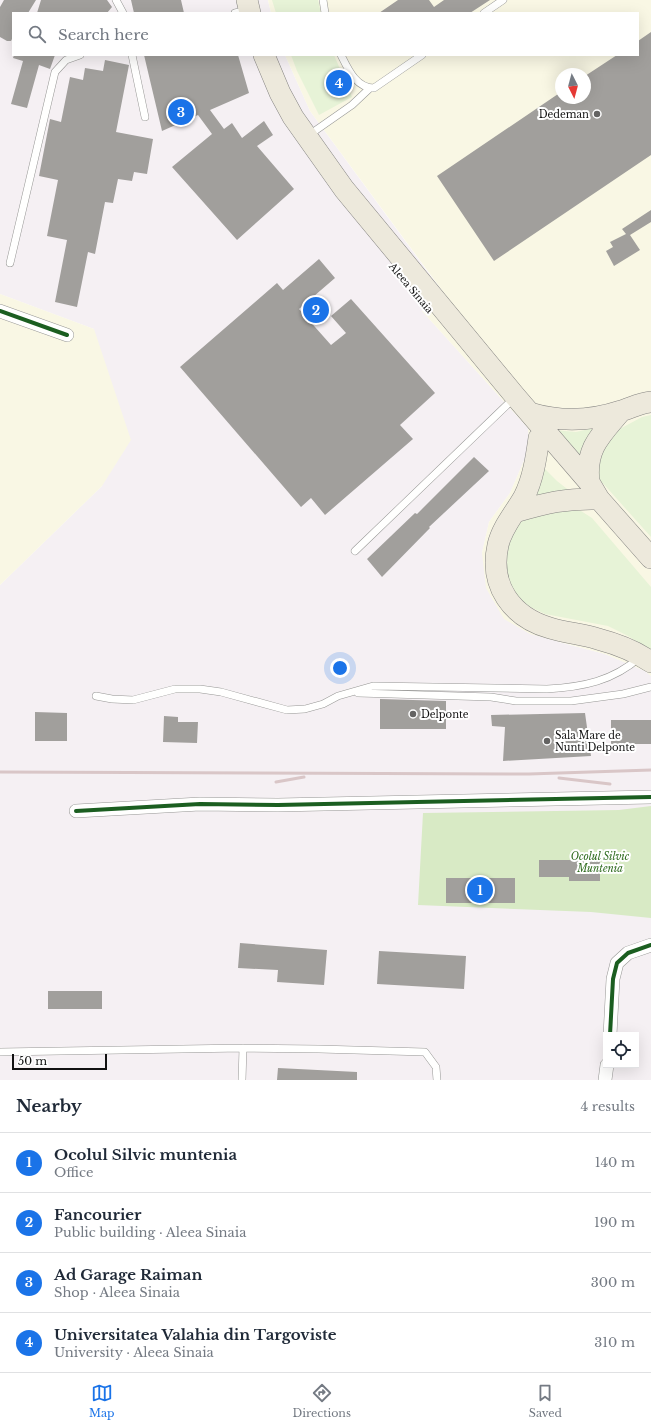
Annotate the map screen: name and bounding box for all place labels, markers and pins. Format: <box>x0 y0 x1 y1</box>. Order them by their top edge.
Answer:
pin: 4 <box>326 68 352 98</box>
pin: 3 <box>168 97 194 127</box>
place label: Dedeman <box>539 108 589 121</box>
marker: Dedeman <box>592 109 602 119</box>
pin: 2 <box>303 295 329 325</box>
place label: Delponte <box>421 708 469 721</box>
marker: Delponte <box>408 709 418 719</box>
place label: Sala Mare de Nunti Delponte <box>555 729 635 754</box>
marker: Sala Mare de Nunti Delponte <box>542 736 552 746</box>
pin: 1 <box>467 875 493 905</box>

